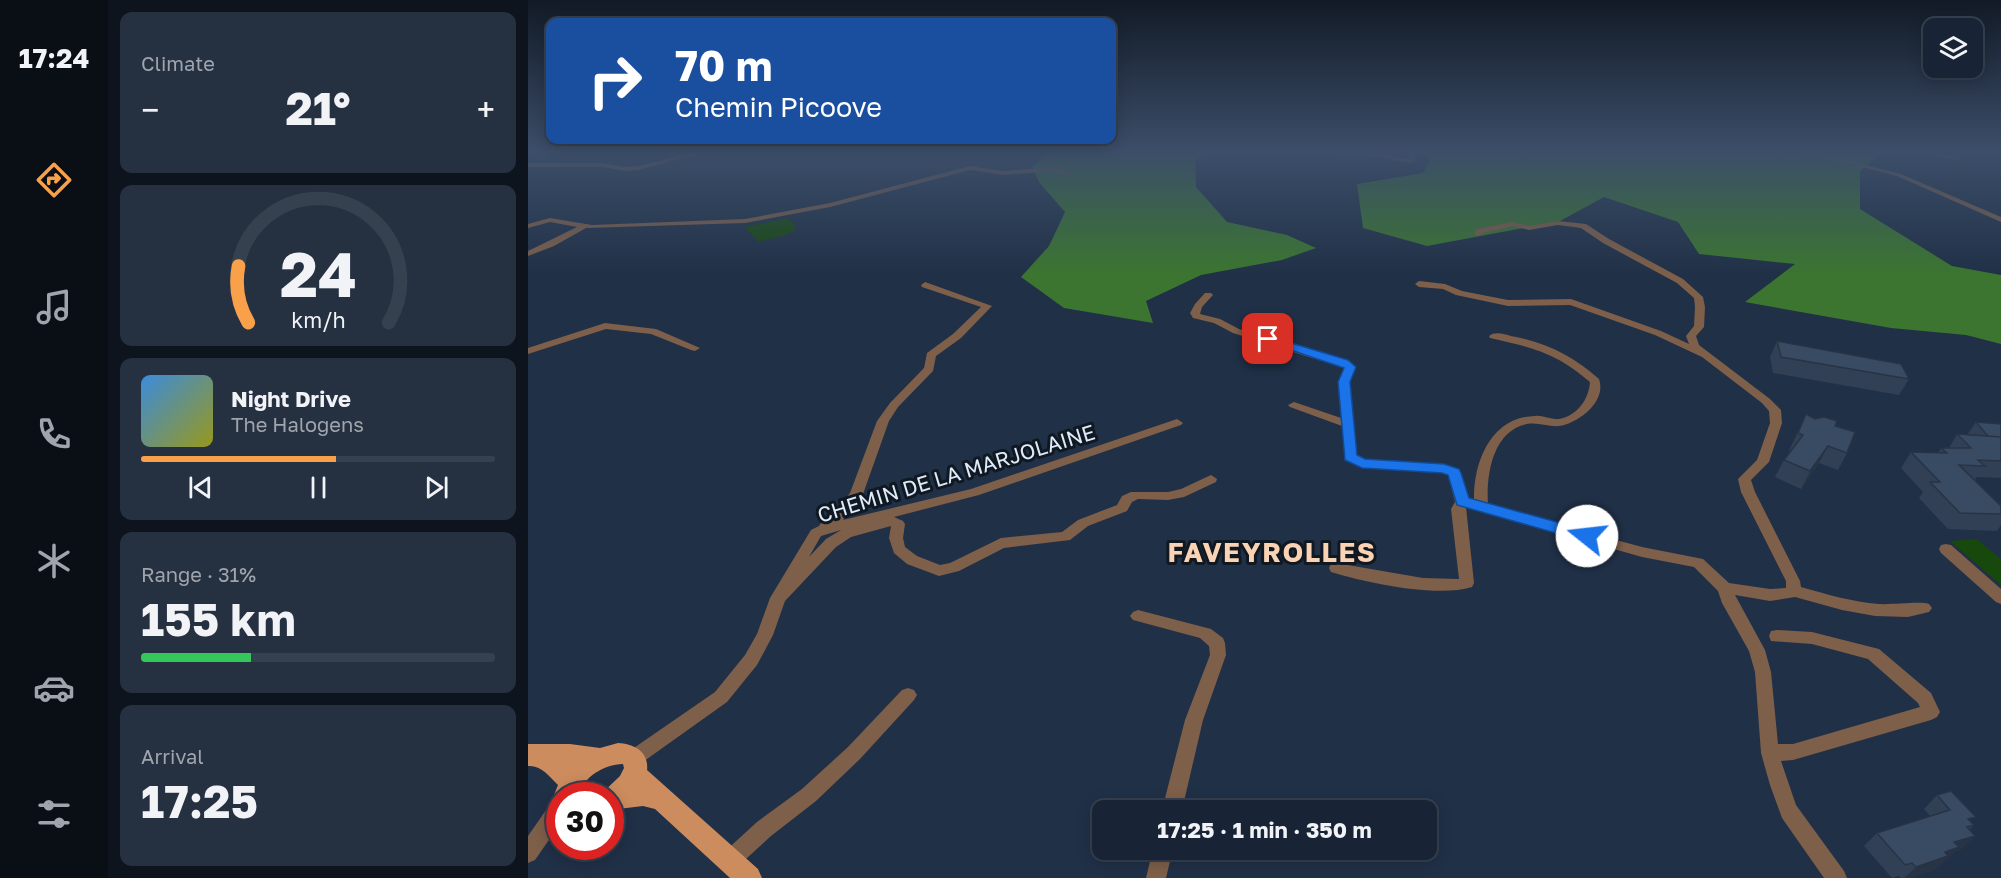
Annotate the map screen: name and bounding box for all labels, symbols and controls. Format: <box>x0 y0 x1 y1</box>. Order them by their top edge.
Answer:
map controls <box>1923 18 1983 78</box>
button: layers <box>1923 18 1983 78</box>
text: 70 m <box>675 40 772 90</box>
text: 17:24 <box>19 42 89 74</box>
icon: right <box>576 42 654 120</box>
text: Climate <box>141 51 215 75</box>
text: 21° <box>285 81 351 135</box>
text: − <box>141 90 159 129</box>
text: + <box>477 90 495 129</box>
text: Chemin Picoove <box>675 91 882 123</box>
icon: directions <box>33 159 75 201</box>
text: 24 <box>279 236 357 311</box>
icon: music <box>33 286 75 328</box>
text: km/h <box>291 307 345 333</box>
pin <box>1242 313 1293 364</box>
icon: arrive <box>1251 322 1284 355</box>
text: Night Drive <box>231 385 351 412</box>
text: The Halogens <box>231 412 364 436</box>
icon: phone <box>33 413 75 455</box>
street label: CHEMIN DE LA MARJOLAINE <box>814 418 1098 528</box>
icon: previous <box>184 471 217 504</box>
icon: pause <box>302 471 335 504</box>
icon: next <box>420 471 453 504</box>
position arrow <box>1555 504 1619 568</box>
district label: FAVEYROLLES <box>1168 536 1376 568</box>
icon: climate <box>33 540 75 582</box>
text: Range · 31% <box>141 562 256 586</box>
text: 155 km <box>141 592 296 646</box>
icon: car <box>33 667 75 709</box>
text: Arrival <box>141 744 204 768</box>
text: 17:25 <box>141 774 258 828</box>
speed limit sign: 30 <box>546 782 624 860</box>
icon: filters <box>33 793 75 835</box>
text: 17:25 · 1 min · 350 m <box>1157 816 1372 843</box>

